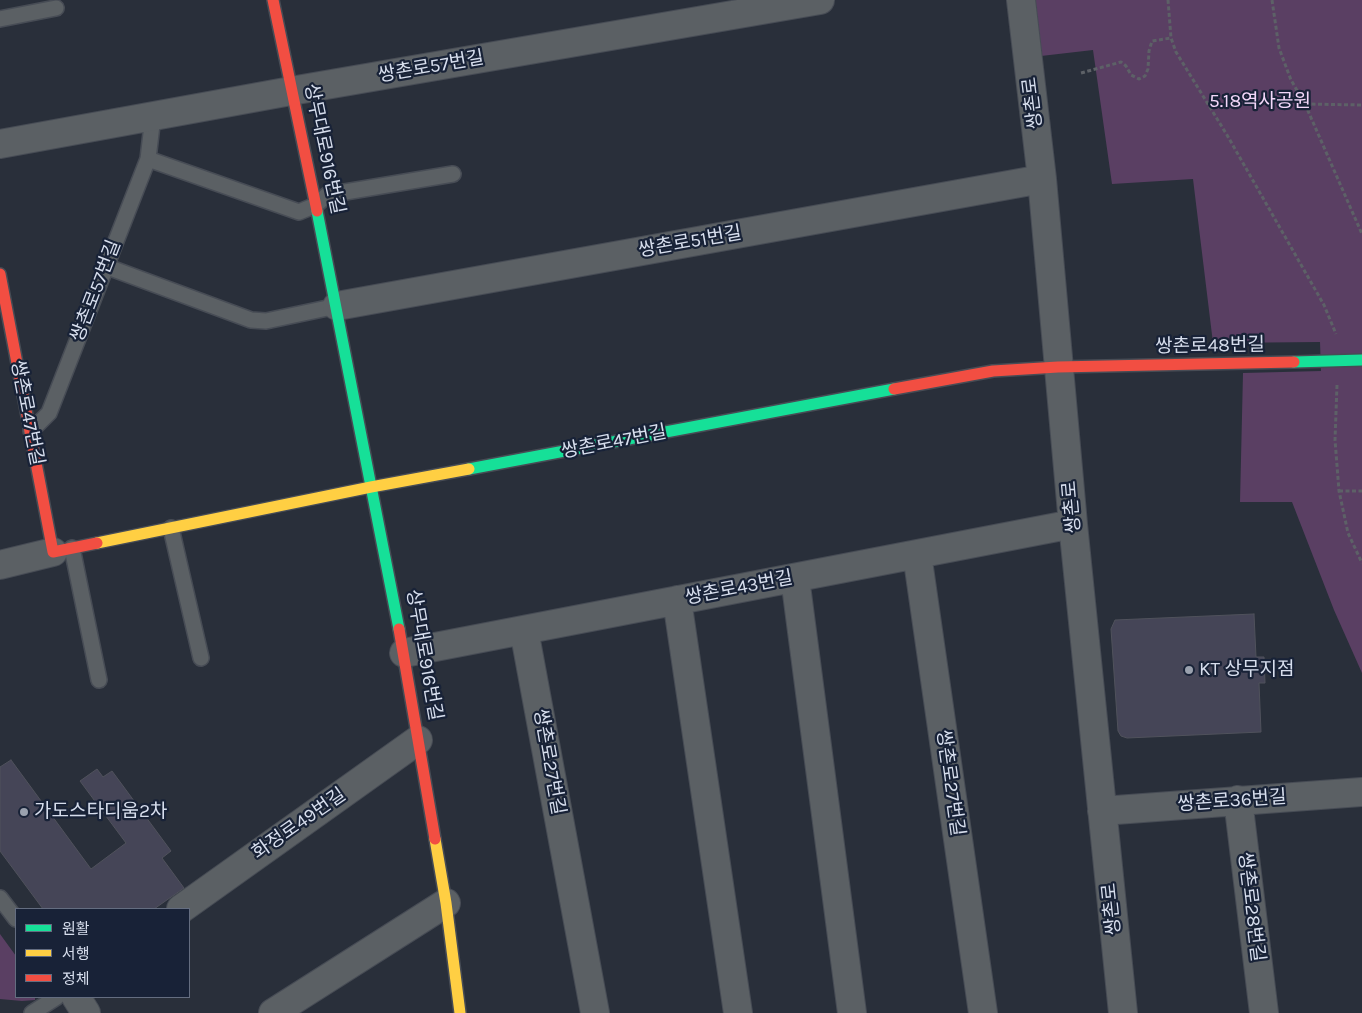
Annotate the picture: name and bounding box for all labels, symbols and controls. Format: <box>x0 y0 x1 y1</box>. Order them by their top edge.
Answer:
street label: 쌍촌로57번길 <box>376 46 486 88</box>
street label: 쌍촌로 <box>1018 76 1048 130</box>
street label: 상무대로916번길 <box>299 82 349 216</box>
park label: 5.18역사공원 <box>1209 91 1311 113</box>
street label: 쌍촌로51번길 <box>637 222 743 262</box>
street label: 쌍촌로57번길 <box>66 237 126 345</box>
street label: 쌍촌로48번길 <box>1155 334 1265 358</box>
street label: 쌍촌로47번길 <box>6 358 48 468</box>
street label: 쌍촌로47번길 <box>559 421 669 463</box>
street label: 쌍촌로 <box>1058 480 1086 534</box>
street label: 쌍촌로43번길 <box>683 566 795 610</box>
street label: 상무대로916번길 <box>401 588 447 722</box>
place label: KT 상무지점 <box>1199 659 1294 681</box>
marker: KT 상무지점 <box>1183 664 1195 676</box>
street label: 쌍촌로27번길 <box>528 707 570 817</box>
street label: 쌍촌로27번길 <box>931 728 969 838</box>
street label: 화정로49번길 <box>248 783 350 865</box>
street label: 쌍촌로36번길 <box>1177 786 1287 816</box>
place label: 가도스타디움2차 <box>34 801 167 823</box>
marker: 가도스타디움2차 <box>18 806 30 818</box>
street label: 쌍촌로28번길 <box>1233 851 1269 963</box>
street label: 쌍촌로 <box>1098 882 1126 936</box>
legend <box>15 908 190 998</box>
text: 원활 <box>62 920 90 938</box>
text: 서행 <box>62 945 90 963</box>
text: 정체 <box>62 970 90 988</box>

